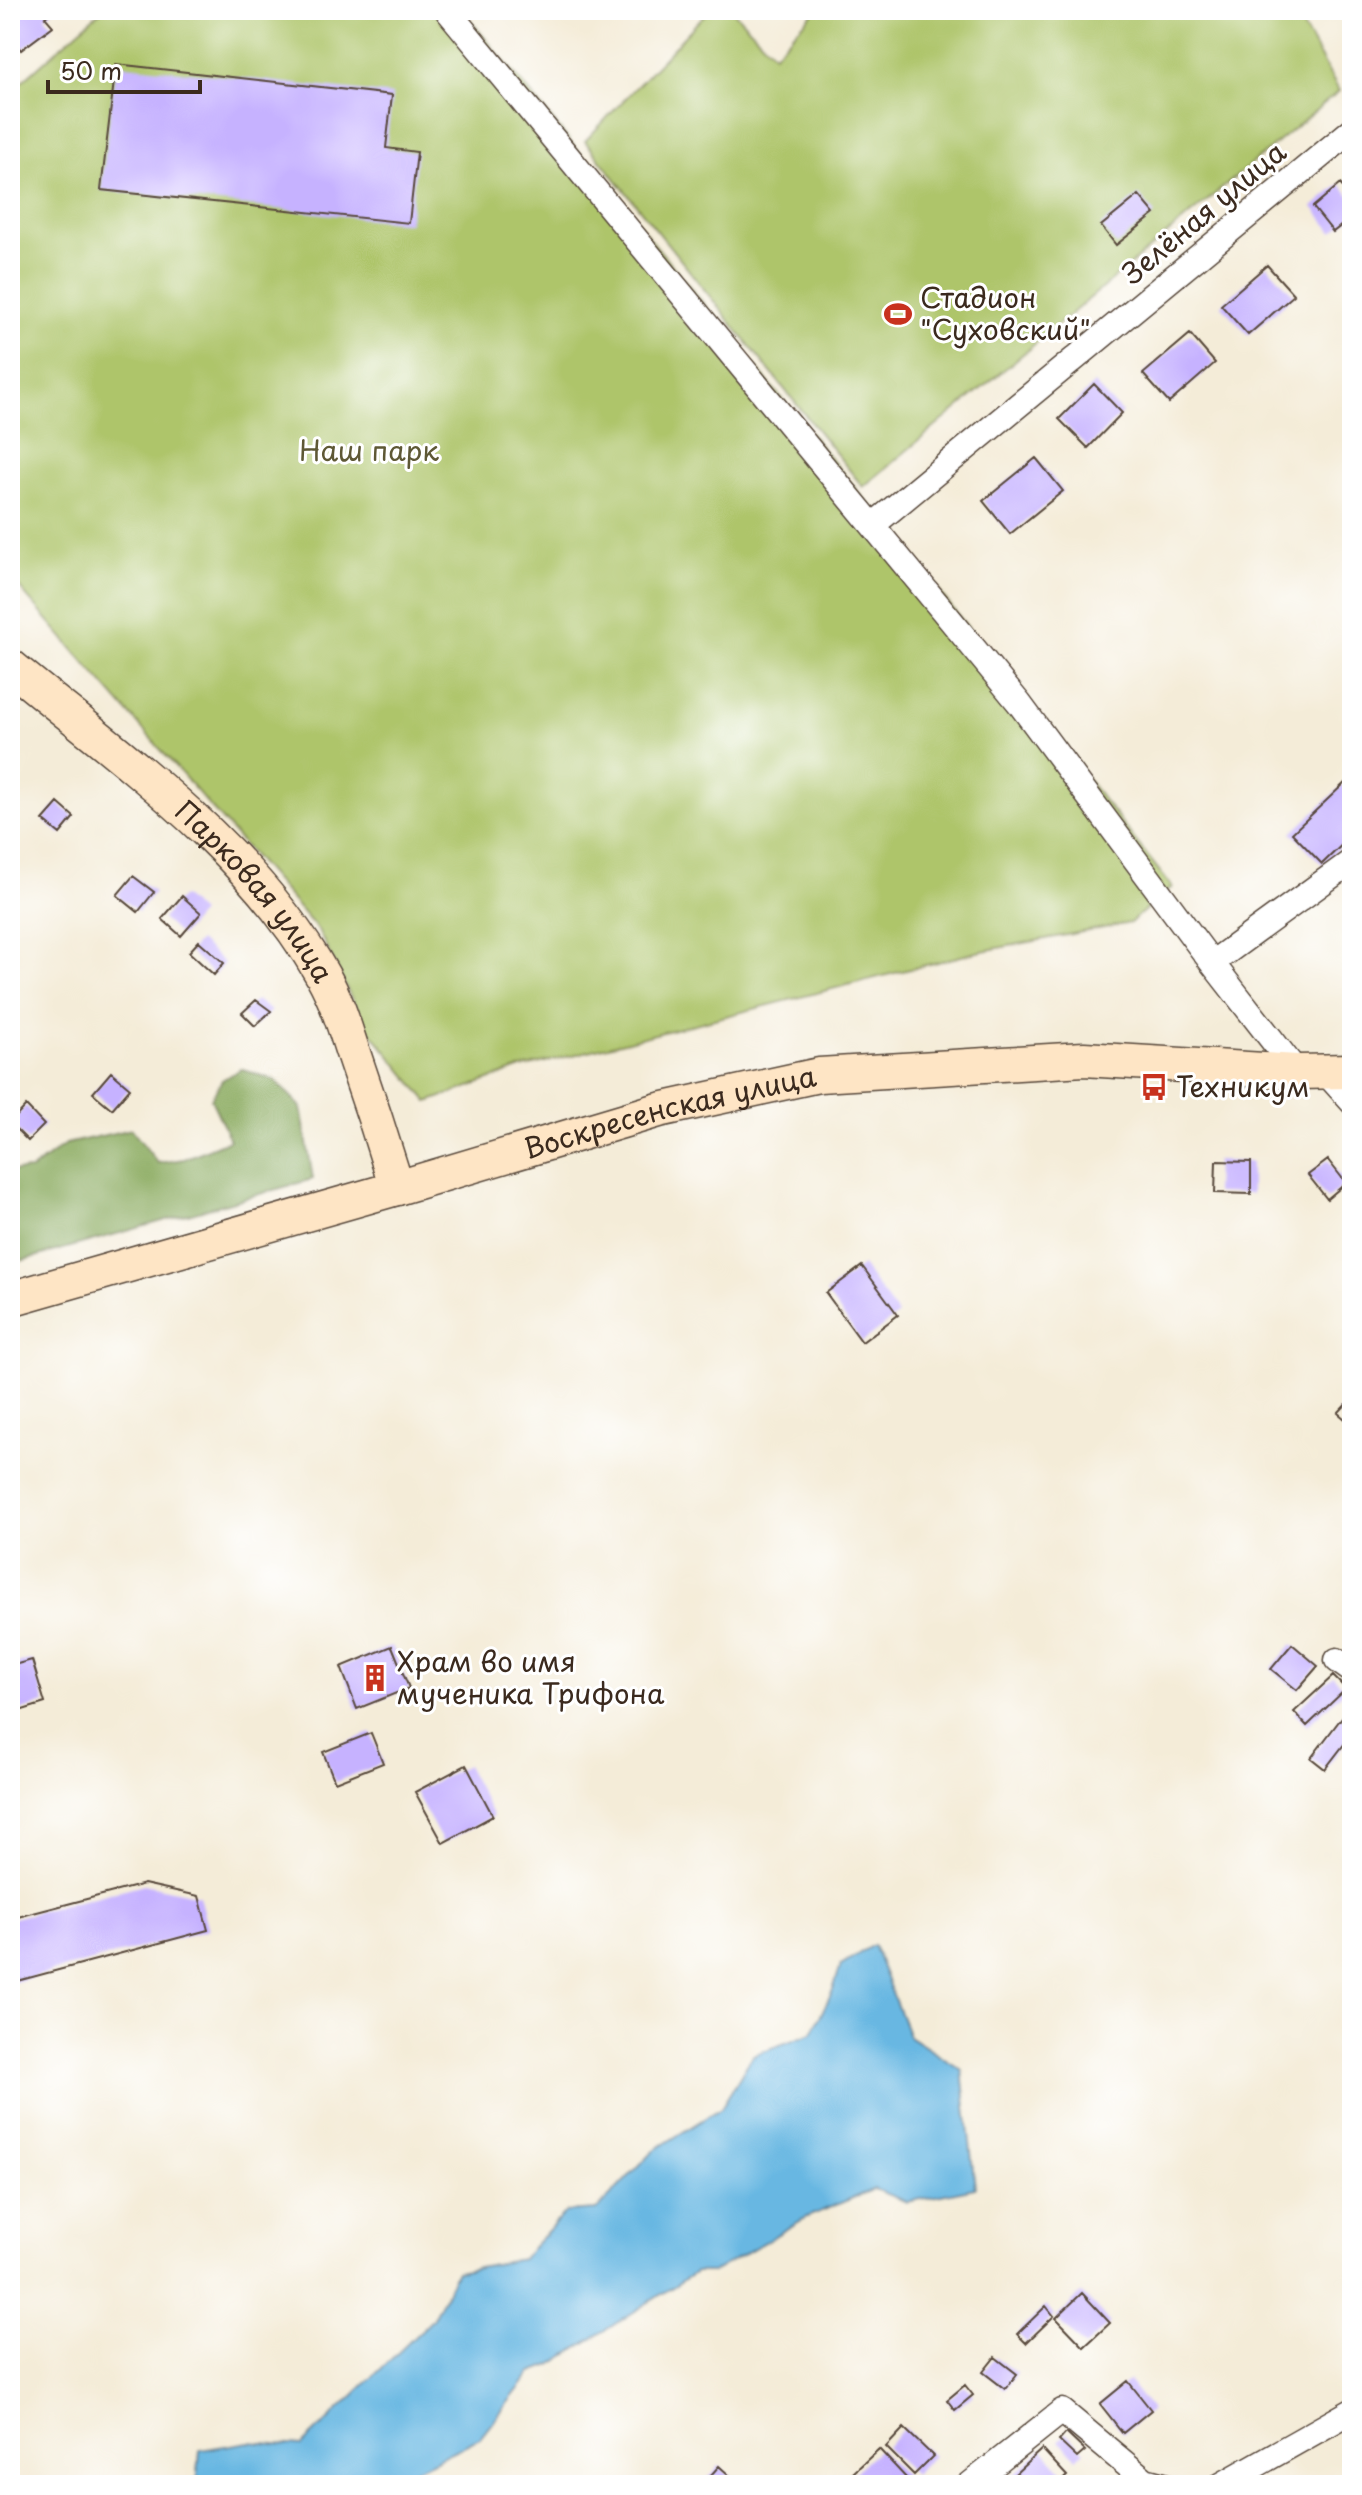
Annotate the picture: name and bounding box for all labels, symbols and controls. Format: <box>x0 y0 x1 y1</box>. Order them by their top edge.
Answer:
scale bar <box>48 44 200 94</box>
text: 50 m <box>60 52 122 88</box>
street label: Зелёная улица <box>1111 130 1295 294</box>
place label: Стадион "Суховский" <box>920 275 1091 350</box>
sports icon: Стадион "Суховский" <box>883 299 913 329</box>
park label: Наш парк <box>299 428 439 471</box>
street label: Парковая улица <box>166 789 346 990</box>
street label: Воскресенская улица <box>518 1053 820 1169</box>
place label: Техникум <box>1176 1064 1310 1107</box>
bus stop icon: Техникум <box>1139 1072 1169 1102</box>
place label: Храм во имя мученика Трифона <box>397 1639 665 1714</box>
building icon: Храм во имя мученика Трифона <box>360 1663 390 1693</box>

